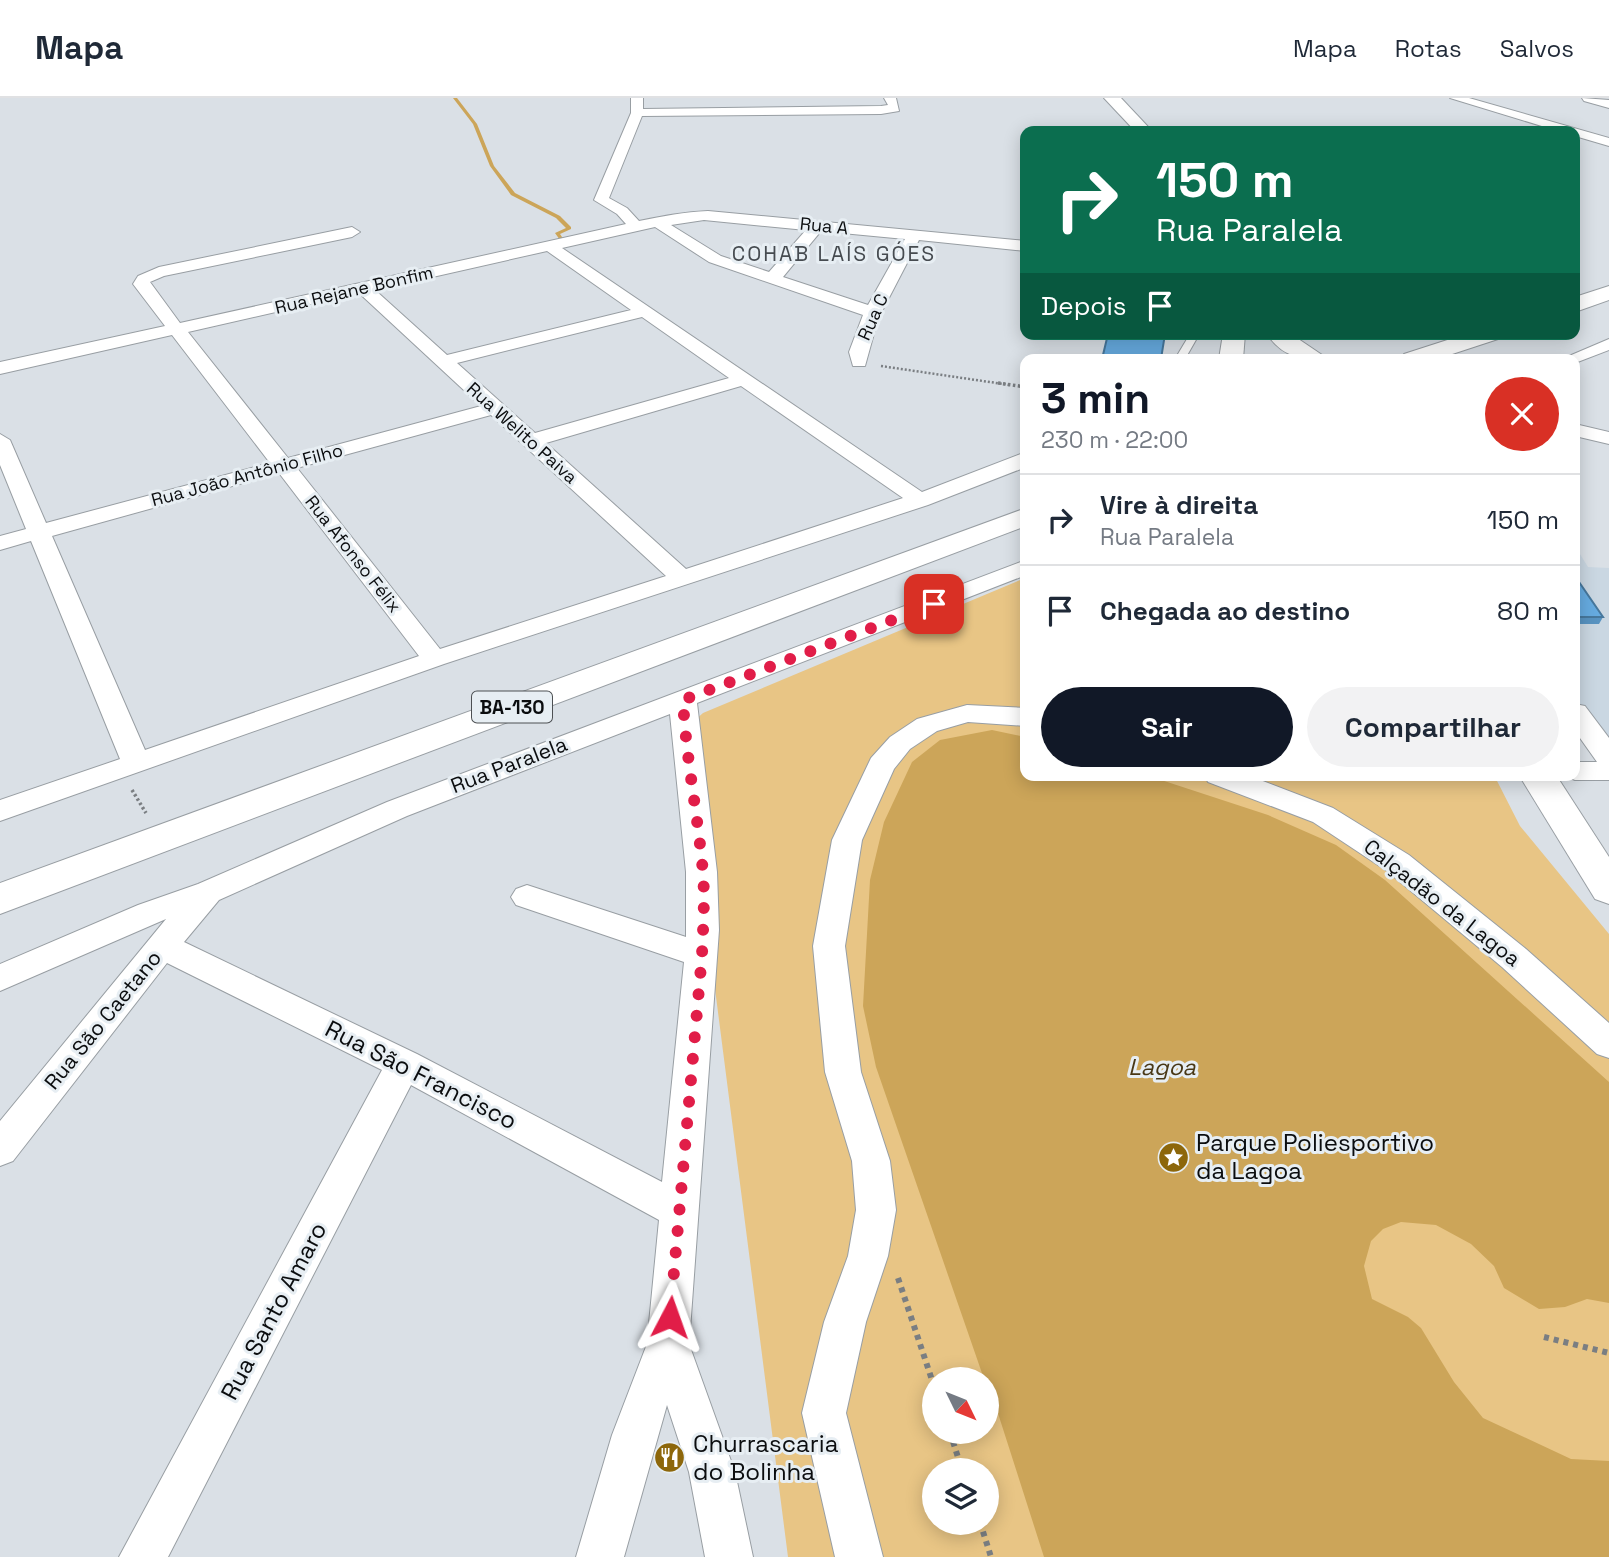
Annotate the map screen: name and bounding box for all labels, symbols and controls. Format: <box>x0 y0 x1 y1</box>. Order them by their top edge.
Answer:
text: Mapa <box>35 27 123 69</box>
text: Mapa <box>1293 33 1357 64</box>
text: Rotas <box>1395 33 1462 64</box>
text: Salvos <box>1500 33 1574 64</box>
text: 150 m <box>1156 149 1294 211</box>
icon: right <box>1041 154 1132 245</box>
text: Rua Paralela <box>1156 210 1343 250</box>
street label: Rua A <box>799 212 849 239</box>
district label: COHAB LAÍS GÓES <box>732 240 936 267</box>
street label: Rua Rejane Bonfim <box>273 260 435 319</box>
icon: arrive <box>1141 287 1179 325</box>
text: Depois <box>1041 289 1127 323</box>
street label: Rua C <box>852 290 893 344</box>
text: 3 min <box>1041 372 1150 425</box>
street label: Rua Welito Paiva <box>462 377 582 488</box>
button: close <box>1485 377 1559 451</box>
text: 230 m · 22:00 <box>1041 425 1188 455</box>
street label: Rua João Antônio Filho <box>149 438 345 511</box>
text: Vire à direita <box>1100 488 1258 522</box>
street label: Rua Afonso Félix <box>300 490 406 617</box>
icon: right <box>1041 501 1079 539</box>
text: 150 m <box>1487 503 1559 537</box>
text: Rua Paralela <box>1100 522 1234 552</box>
pin <box>904 574 964 634</box>
icon: arrive <box>915 585 953 623</box>
icon: arrive <box>1041 592 1079 630</box>
text: Chegada ao destino <box>1100 594 1350 628</box>
text: 80 m <box>1497 594 1559 628</box>
button: Sair <box>1041 687 1293 767</box>
button: Compartilhar <box>1307 687 1559 767</box>
road number: BA-130 <box>472 692 552 722</box>
street label: Rua Paralela <box>447 730 571 799</box>
street label: Calçadão da Lagoa <box>1359 833 1526 972</box>
street label: Rua São Caetano <box>38 945 167 1095</box>
street label: Rua São Francisco <box>320 1013 522 1136</box>
water label: Lagoa <box>1128 1052 1197 1082</box>
place label: Parque Poliesportivo da Lagoa <box>1196 1127 1434 1186</box>
place icon: Parque Poliesportivo da Lagoa <box>1156 1140 1190 1174</box>
street label: Rua Santo Amaro <box>214 1217 333 1405</box>
position arrow <box>633 1280 707 1354</box>
north arrow <box>922 1367 999 1444</box>
map controls <box>922 1367 999 1535</box>
place label: Churrascaria do Bolinha <box>693 1428 839 1487</box>
restaurant icon: Churrascaria do Bolinha <box>653 1441 687 1475</box>
button: layers <box>922 1458 999 1535</box>

